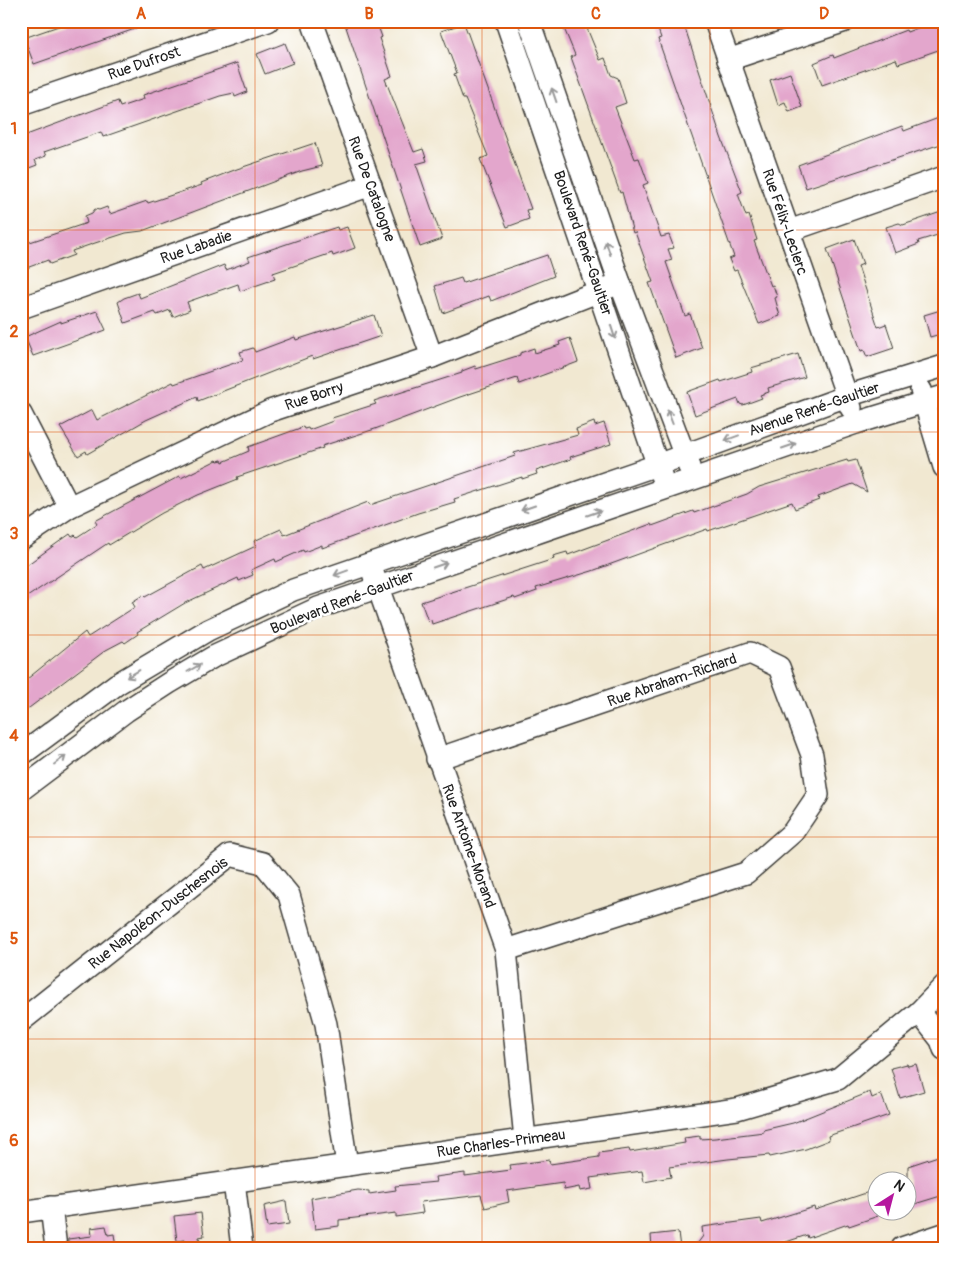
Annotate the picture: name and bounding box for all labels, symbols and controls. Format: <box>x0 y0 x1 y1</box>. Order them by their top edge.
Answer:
text: A <box>136 4 147 24</box>
text: B <box>364 4 374 24</box>
text: C <box>591 4 601 24</box>
text: D <box>819 4 829 24</box>
street label: Rue Dufrost <box>105 42 184 85</box>
one-way arrow <box>549 88 558 103</box>
text: 1 <box>11 119 17 139</box>
street label: Rue De Catalogne <box>344 134 400 245</box>
street label: Rue Félix-Leclerc <box>757 166 812 278</box>
street label: Boulevard René-Gaultier <box>549 168 617 319</box>
street label: Rue Labadie <box>158 226 235 269</box>
one-way arrow <box>602 241 612 257</box>
text: 2 <box>10 322 19 342</box>
one-way arrow <box>609 324 619 340</box>
street label: Rue Borry <box>282 377 346 415</box>
street label: Avenue René-Gaultier <box>746 378 883 441</box>
one-way arrow <box>665 410 674 425</box>
one-way arrow <box>725 434 740 443</box>
one-way arrow <box>780 441 796 450</box>
one-way arrow <box>520 504 536 514</box>
one-way arrow <box>586 508 601 517</box>
text: 3 <box>10 524 19 544</box>
one-way arrow <box>432 560 448 570</box>
street label: Boulevard René-Gaultier <box>268 566 417 639</box>
one-way arrow <box>334 569 349 578</box>
street label: Rue Abraham-Richard <box>605 649 739 711</box>
one-way arrow <box>186 663 200 673</box>
one-way arrow <box>126 670 140 680</box>
text: 4 <box>9 726 19 746</box>
one-way arrow <box>53 755 66 766</box>
street label: Rue Antoine-Morand <box>437 782 500 911</box>
street label: Rue Napoléon-Duschesnois <box>85 853 232 974</box>
text: 5 <box>10 929 19 949</box>
street label: Rue Charles-Primeau <box>435 1125 567 1162</box>
text: 6 <box>9 1131 19 1151</box>
north arrow <box>868 1172 918 1222</box>
text: N <box>891 1176 908 1196</box>

